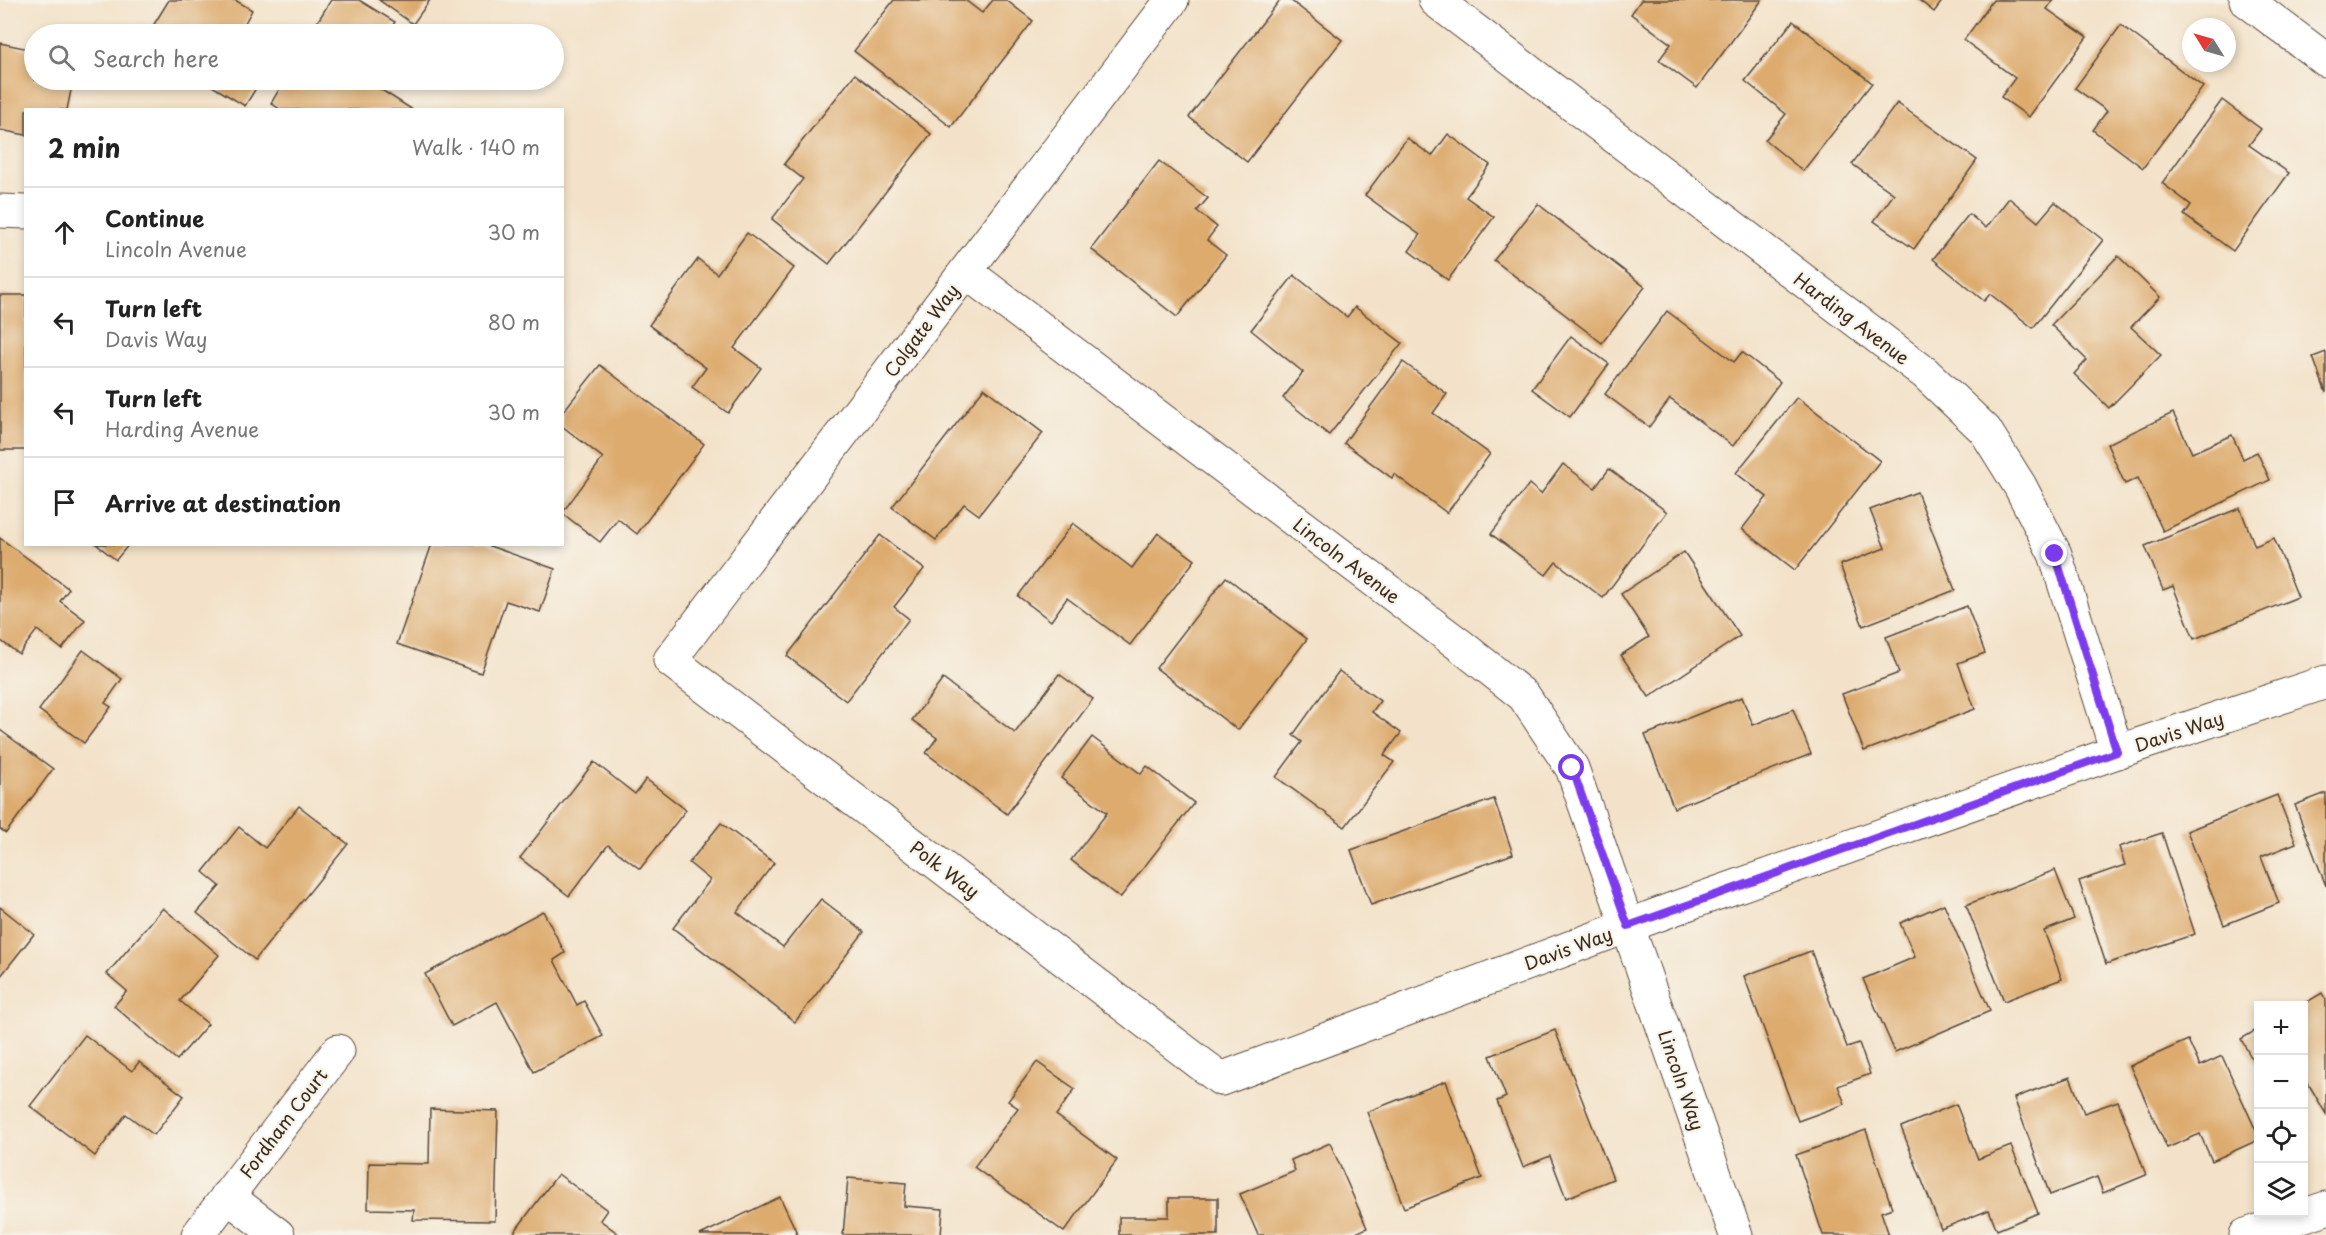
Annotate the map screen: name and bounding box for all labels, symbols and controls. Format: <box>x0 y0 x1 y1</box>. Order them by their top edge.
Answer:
north arrow <box>2182 18 2236 72</box>
search box <box>24 24 564 90</box>
icon: search <box>45 41 78 74</box>
text: Search here <box>93 41 219 74</box>
text: 2 min <box>48 128 121 167</box>
text: Walk · 140 m <box>412 132 540 162</box>
text: Continue <box>105 201 204 234</box>
icon: ahead <box>48 216 81 249</box>
text: 30 m <box>487 217 540 247</box>
text: Lincoln Avenue <box>105 234 247 264</box>
street label: Harding Avenue <box>1788 265 1916 371</box>
street label: Colgate Way <box>877 278 965 382</box>
text: Turn left <box>105 291 202 324</box>
icon: left <box>48 306 81 339</box>
text: 80 m <box>488 307 540 337</box>
text: Davis Way <box>105 324 207 354</box>
text: Turn left <box>105 381 202 414</box>
icon: left <box>48 396 81 429</box>
text: 30 m <box>487 397 540 427</box>
text: Harding Avenue <box>105 414 259 444</box>
icon: arrive <box>48 486 81 519</box>
text: Arrive at destination <box>105 486 341 519</box>
street label: Lincoln Avenue <box>1288 511 1406 609</box>
route end <box>2041 540 2067 566</box>
street label: Davis Way <box>2131 704 2227 758</box>
route start <box>1558 754 1584 780</box>
street label: Polk Way <box>904 834 986 904</box>
street label: Davis Way <box>1520 920 1616 976</box>
map controls <box>2254 1001 2308 1217</box>
button: + <box>2254 1001 2308 1055</box>
street label: Lincoln Way <box>1652 1026 1712 1134</box>
button: − <box>2254 1055 2308 1109</box>
street label: Fordham Court <box>233 1062 333 1184</box>
button: locate <box>2254 1109 2308 1163</box>
button: layers <box>2254 1163 2308 1217</box>

